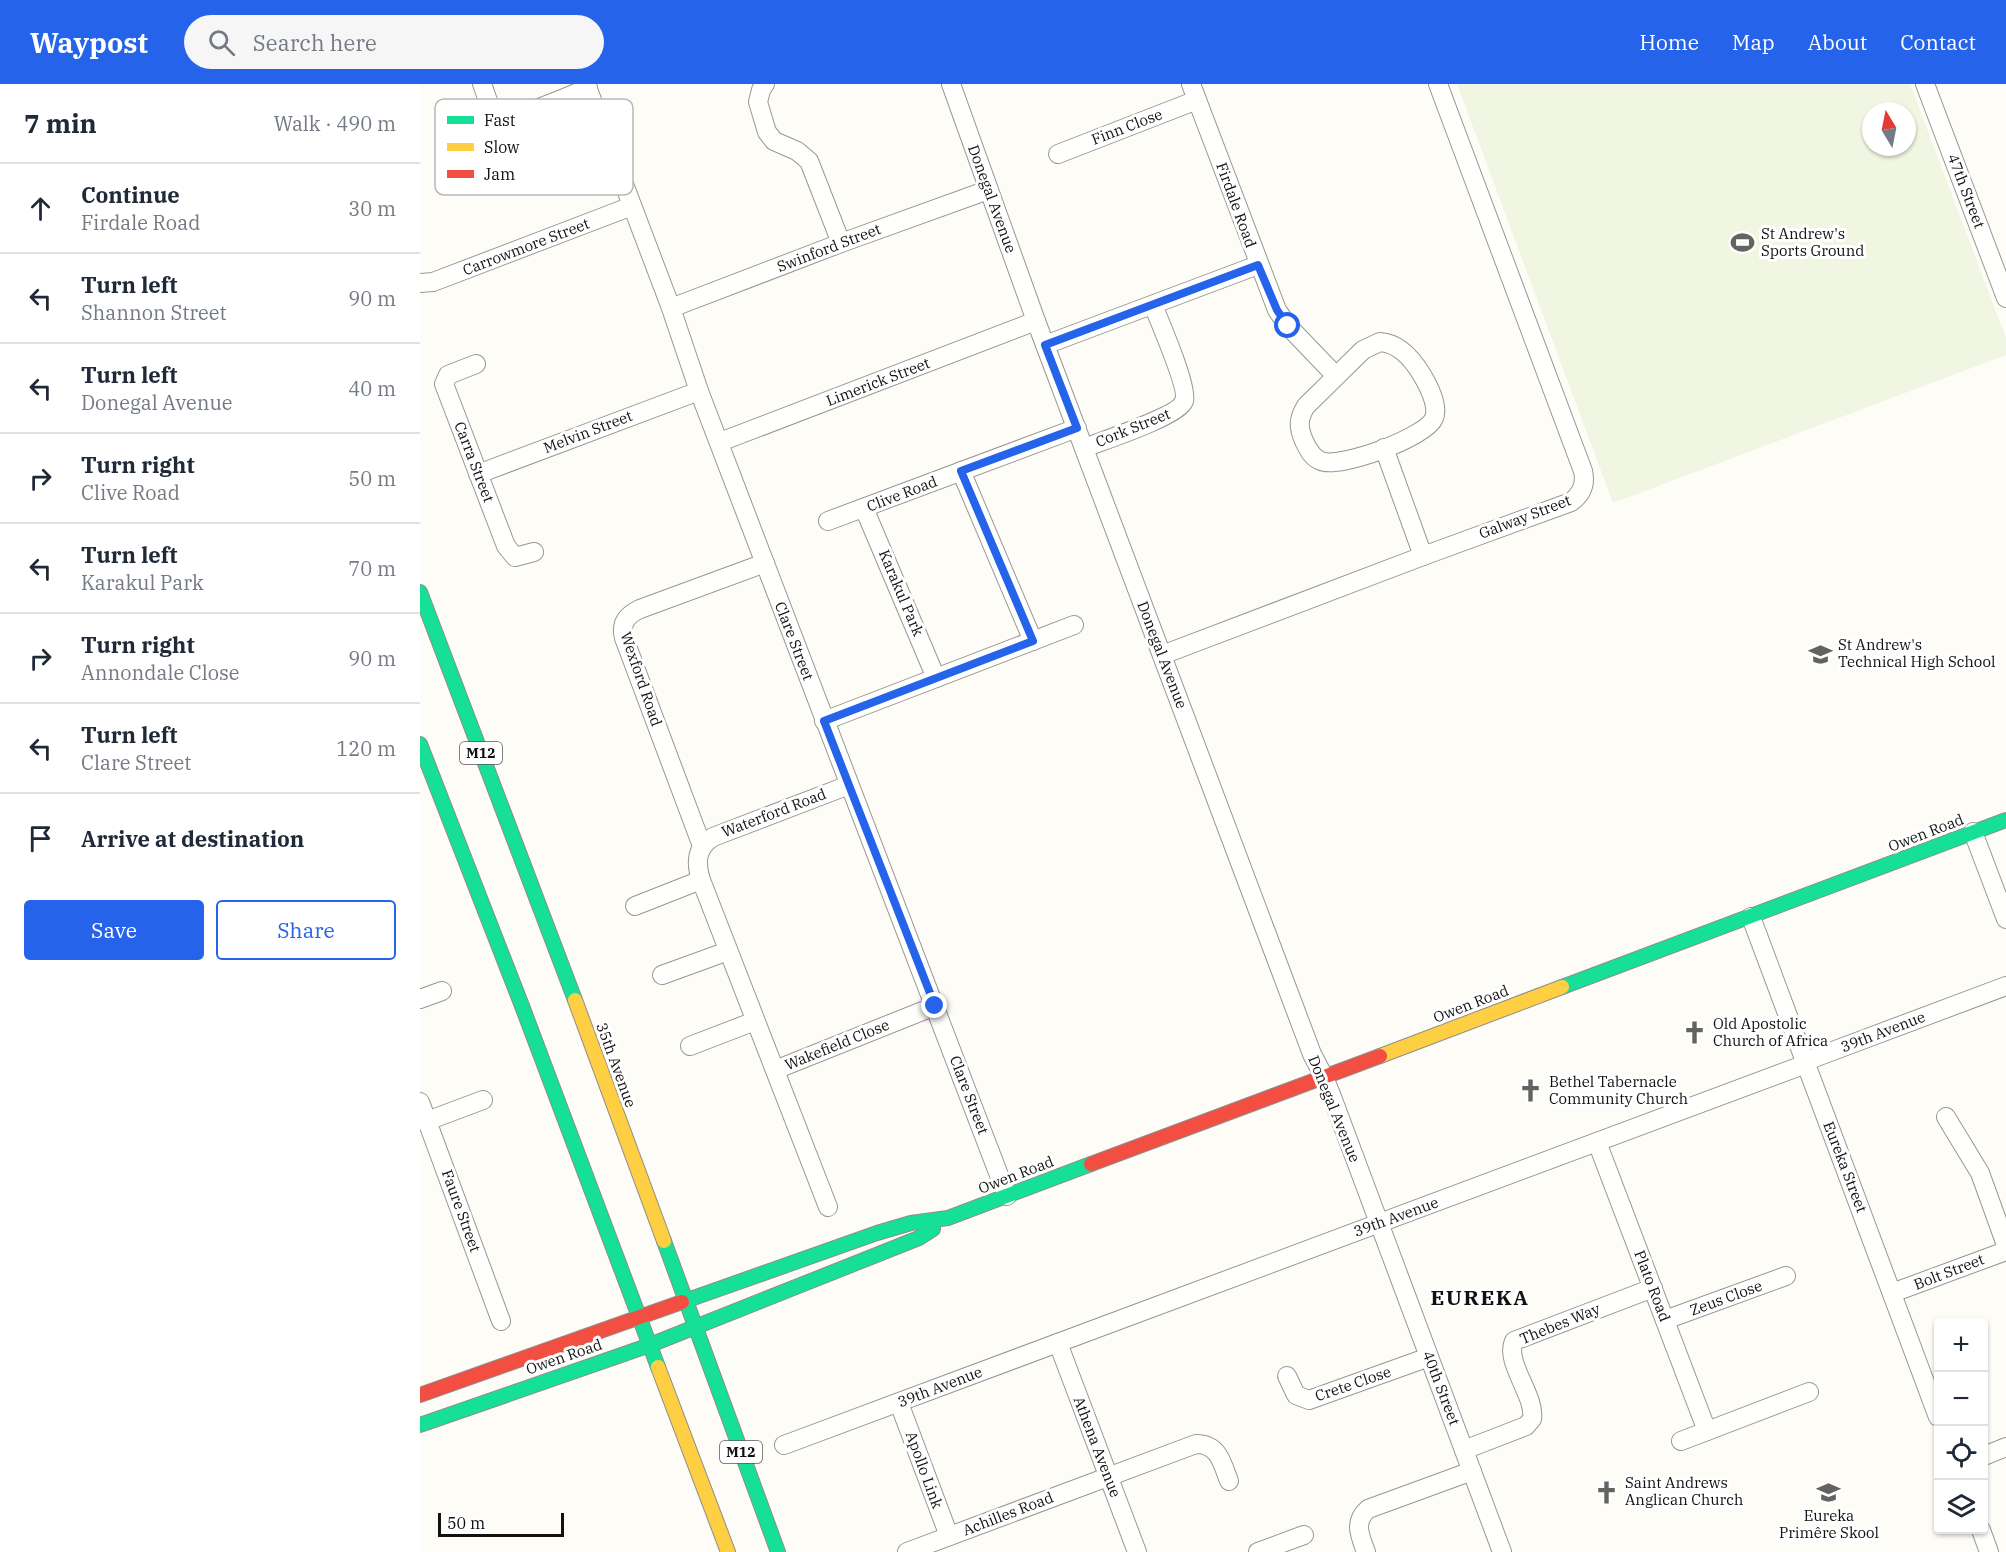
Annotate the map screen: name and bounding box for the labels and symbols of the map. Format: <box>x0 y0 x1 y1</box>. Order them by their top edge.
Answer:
legend <box>435 99 633 195</box>
north arrow <box>1862 102 1916 156</box>
street label: Finn Close <box>1089 104 1165 149</box>
text: Fast <box>484 110 516 130</box>
text: Slow <box>484 137 520 157</box>
street label: Donegal Avenue <box>964 142 1021 255</box>
street label: 47th Street <box>1944 151 1989 231</box>
street label: Firdale Road <box>1212 160 1261 250</box>
text: Jam <box>484 164 515 184</box>
street label: Carrowmore Street <box>460 214 592 279</box>
street label: Swinford Street <box>774 219 883 276</box>
place label: St Andrew's Sports Ground <box>1761 224 1864 260</box>
sports icon: St Andrew's Sports Ground <box>1730 230 1756 256</box>
route start <box>1274 312 1300 338</box>
street label: Limerick Street <box>823 353 932 410</box>
street label: Cork Street <box>1093 404 1173 451</box>
street label: Melvin Street <box>541 406 635 457</box>
street label: Carra Street <box>450 419 499 505</box>
street label: Clive Road <box>864 471 940 516</box>
street label: Galway Street <box>1476 490 1573 543</box>
street label: Karakul Park <box>875 547 928 639</box>
street label: Donegal Avenue <box>1133 598 1192 711</box>
street label: Clare Street <box>771 599 818 683</box>
street label: Wexford Road <box>616 629 667 729</box>
place label: St Andrew's Technical High School <box>1838 635 1995 671</box>
school or university icon: St Andrew's Technical High School <box>1807 641 1833 667</box>
road number: M12 <box>460 742 502 764</box>
street label: Waterford Road <box>719 784 829 841</box>
street label: Owen Road <box>1885 809 1966 856</box>
street label: Owen Road <box>1430 980 1511 1027</box>
route end <box>921 992 947 1018</box>
street label: 39th Avenue <box>1838 1007 1928 1056</box>
place label: Old Apostolic Church of Africa <box>1713 1014 1828 1050</box>
street label: Wakefield Close <box>782 1015 892 1074</box>
street label: 35th Avenue <box>592 1020 641 1110</box>
church icon: Old Apostolic Church of Africa <box>1682 1020 1708 1046</box>
street label: Clare Street <box>946 1053 993 1137</box>
street label: Donegal Avenue <box>1304 1053 1365 1165</box>
place label: Bethel Tabernacle Community Church <box>1549 1072 1688 1108</box>
church icon: Bethel Tabernacle Community Church <box>1518 1078 1544 1104</box>
street label: Eureka Street <box>1819 1119 1872 1215</box>
street label: Owen Road <box>975 1151 1056 1198</box>
street label: Faure Street <box>438 1167 485 1255</box>
street label: 39th Avenue <box>1351 1192 1441 1241</box>
street label: Plato Road <box>1630 1247 1675 1324</box>
street label: Bolt Street <box>1911 1249 1987 1294</box>
street label: Zeus Close <box>1687 1276 1765 1319</box>
district label: EUREKA <box>1430 1283 1530 1311</box>
street label: Thebes Way <box>1517 1299 1603 1348</box>
street label: Owen Road <box>523 1335 604 1378</box>
street label: 40th Street <box>1419 1348 1464 1428</box>
street label: 39th Avenue <box>895 1362 985 1411</box>
street label: Crete Close <box>1312 1362 1393 1405</box>
street label: Athena Avenue <box>1069 1394 1125 1500</box>
street label: Apollo Link <box>902 1429 947 1511</box>
road number: M12 <box>720 1441 762 1463</box>
place label: Saint Andrews Anglican Church <box>1625 1473 1743 1509</box>
church icon: Saint Andrews Anglican Church <box>1594 1479 1620 1505</box>
school or university icon: Eureka Primêre Skool <box>1816 1479 1842 1505</box>
street label: Achilles Road <box>960 1488 1056 1540</box>
place label: Eureka Primêre Skool <box>1779 1506 1879 1542</box>
scale bar <box>438 1510 564 1538</box>

